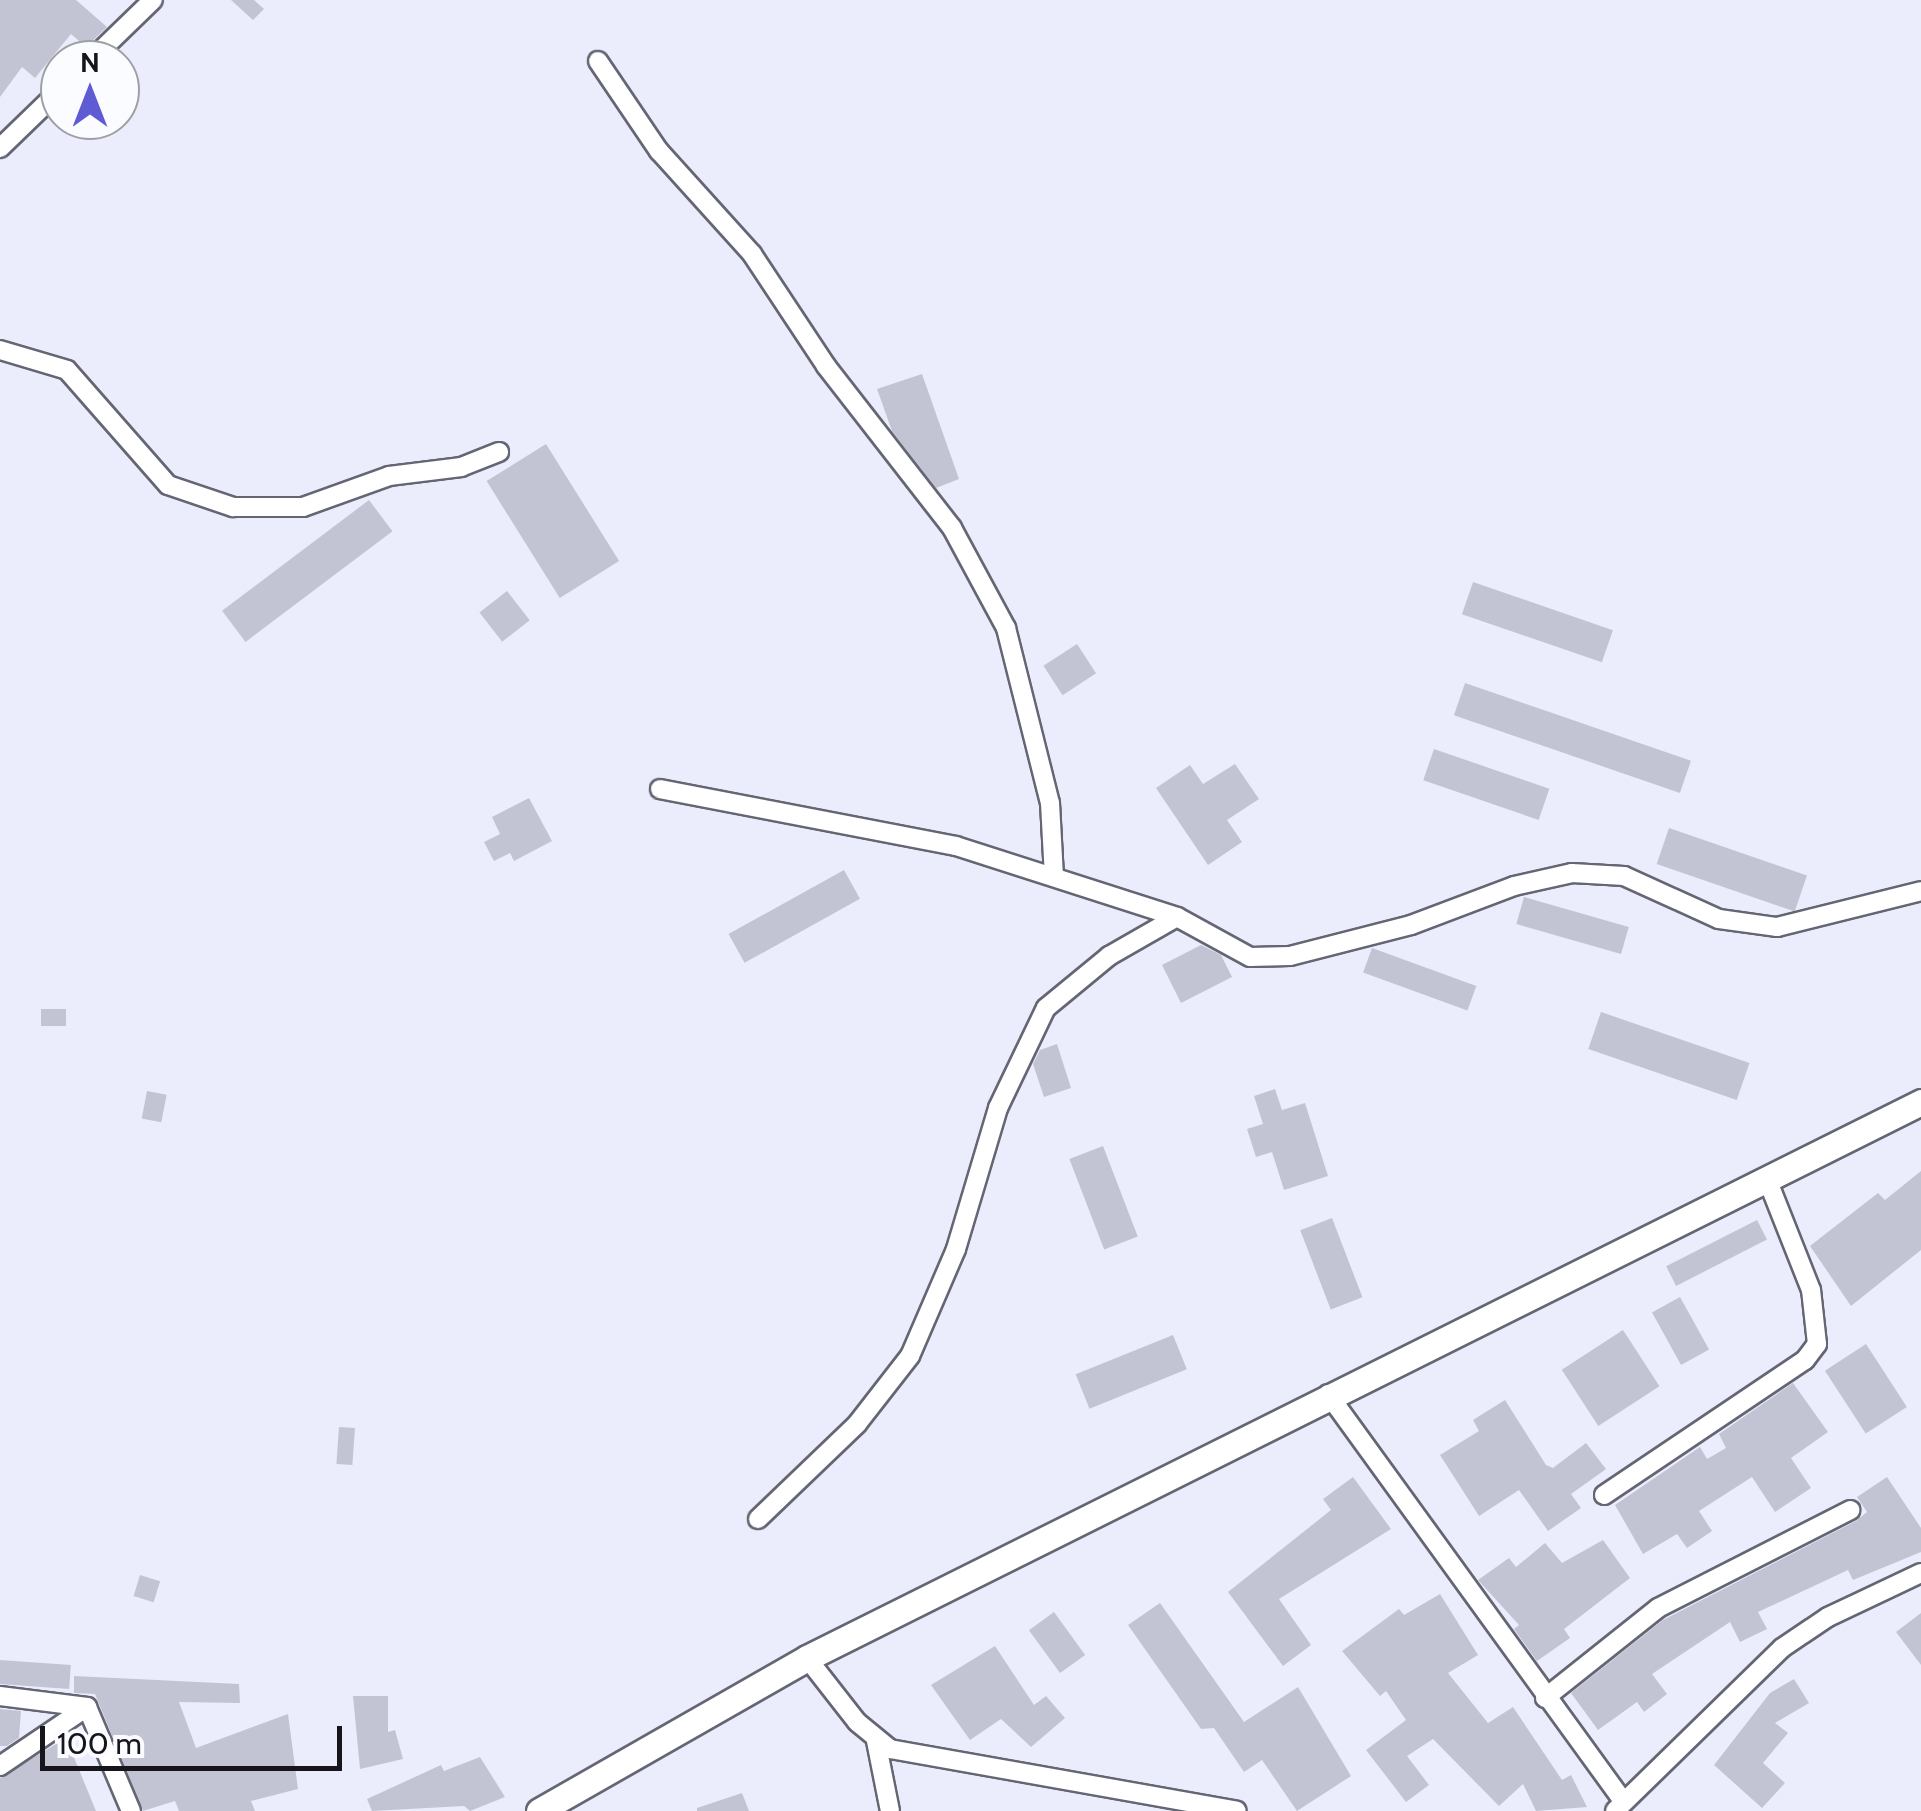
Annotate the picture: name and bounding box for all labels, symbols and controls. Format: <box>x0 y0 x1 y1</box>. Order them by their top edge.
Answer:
north arrow <box>40 40 140 140</box>
text: N <box>80 45 100 79</box>
scale bar <box>45 1706 348 1768</box>
text: 100 m <box>57 1725 142 1762</box>

